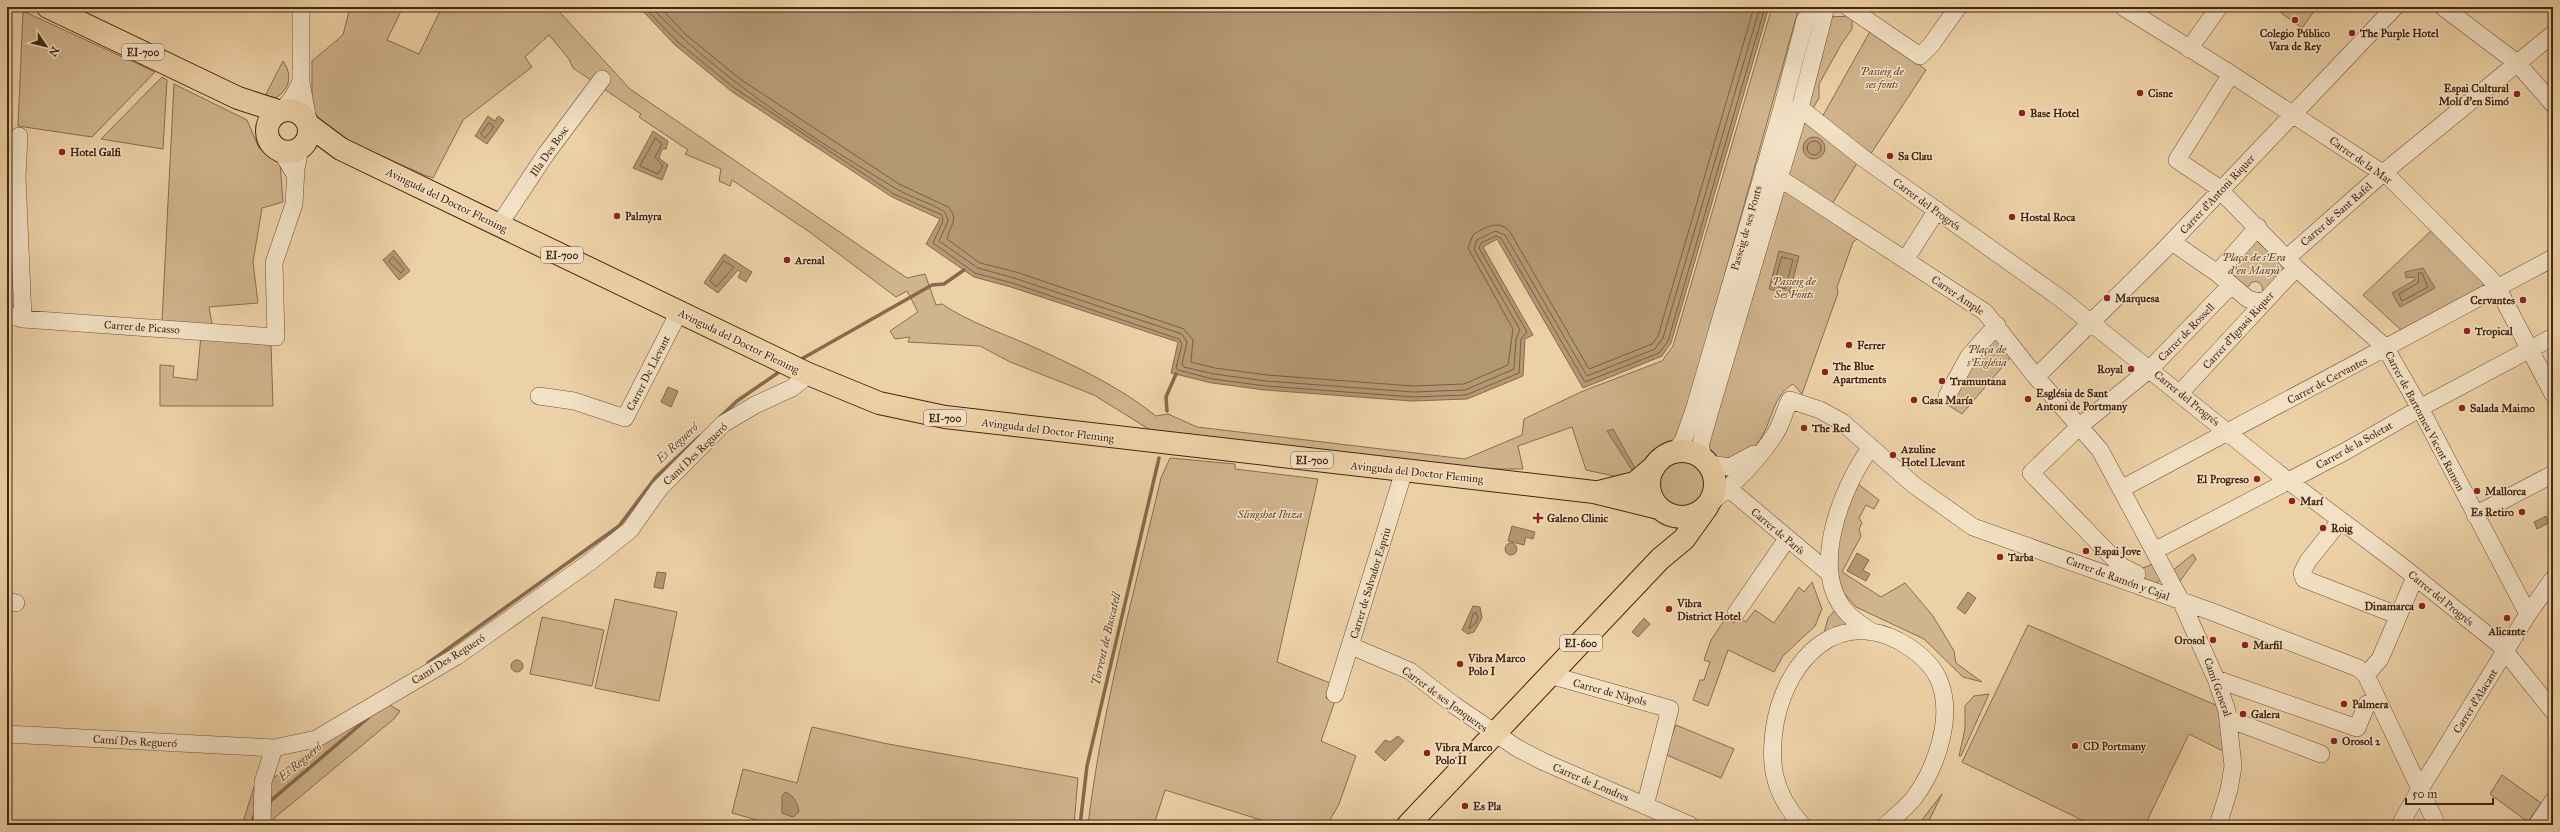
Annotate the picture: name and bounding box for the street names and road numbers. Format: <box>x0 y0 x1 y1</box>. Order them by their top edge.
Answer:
road number: EI-700 <box>122 44 164 60</box>
street label: Illa Des Bosc <box>527 123 572 179</box>
street label: Carrer de la Mar <box>2327 134 2395 187</box>
street label: Carrer d'Antoni Riquer <box>2177 151 2259 237</box>
street label: Avinguda del Doctor Fleming <box>383 165 510 236</box>
street label: Carrer del Progrés <box>1890 175 1963 233</box>
street label: Carrer de Sant Rafel <box>2298 180 2375 249</box>
street label: Passeig de ses Fonts <box>1728 184 1765 272</box>
road number: EI-700 <box>541 247 583 263</box>
street label: Carrer Ample <box>1929 273 1987 318</box>
street label: Carrer d'Ignasi Riquer <box>2200 288 2278 372</box>
street label: Carrer de Rossell <box>2155 301 2217 364</box>
street label: Avinguda del Doctor Fleming <box>675 306 802 377</box>
street label: Carrer de Picasso <box>104 318 181 337</box>
street label: Carrer De Llevant <box>624 333 673 413</box>
street label: Carrer de Bartomeu Vicent Ramon <box>2382 349 2467 493</box>
street label: Carrer de Cervantes <box>2285 354 2369 407</box>
street label: Carrer del Progrés <box>2151 368 2222 429</box>
road number: EI-700 <box>924 410 966 426</box>
street label: Avinguda del Doctor Fleming <box>980 416 1116 445</box>
street label: Carrer de la Soletat <box>2314 419 2395 472</box>
street label: Camí Des Regueró <box>661 420 730 488</box>
road number: EI-700 <box>1291 452 1333 468</box>
street label: Avinguda del Doctor Fleming <box>1349 459 1485 486</box>
street label: Carrer de París <box>1748 505 1807 558</box>
street label: Carrer de Salvador Espriu <box>1347 526 1394 640</box>
street label: Carrer de Ramón y Cajal <box>2064 554 2171 603</box>
street label: Carrer del Progrés <box>2405 568 2476 629</box>
street label: Camí Des Regueró <box>409 631 488 687</box>
road number: EI-600 <box>1560 635 1602 651</box>
street label: Camí General <box>2201 656 2234 718</box>
street label: Carrer de ses Jonqueres <box>1399 664 1490 736</box>
street label: Carrer d'Alacant <box>2450 667 2500 736</box>
street label: Carrer de Nàpols <box>1572 676 1648 709</box>
street label: Camí Des Regueró <box>93 733 178 750</box>
street label: Carrer de Londres <box>1551 761 1631 804</box>

